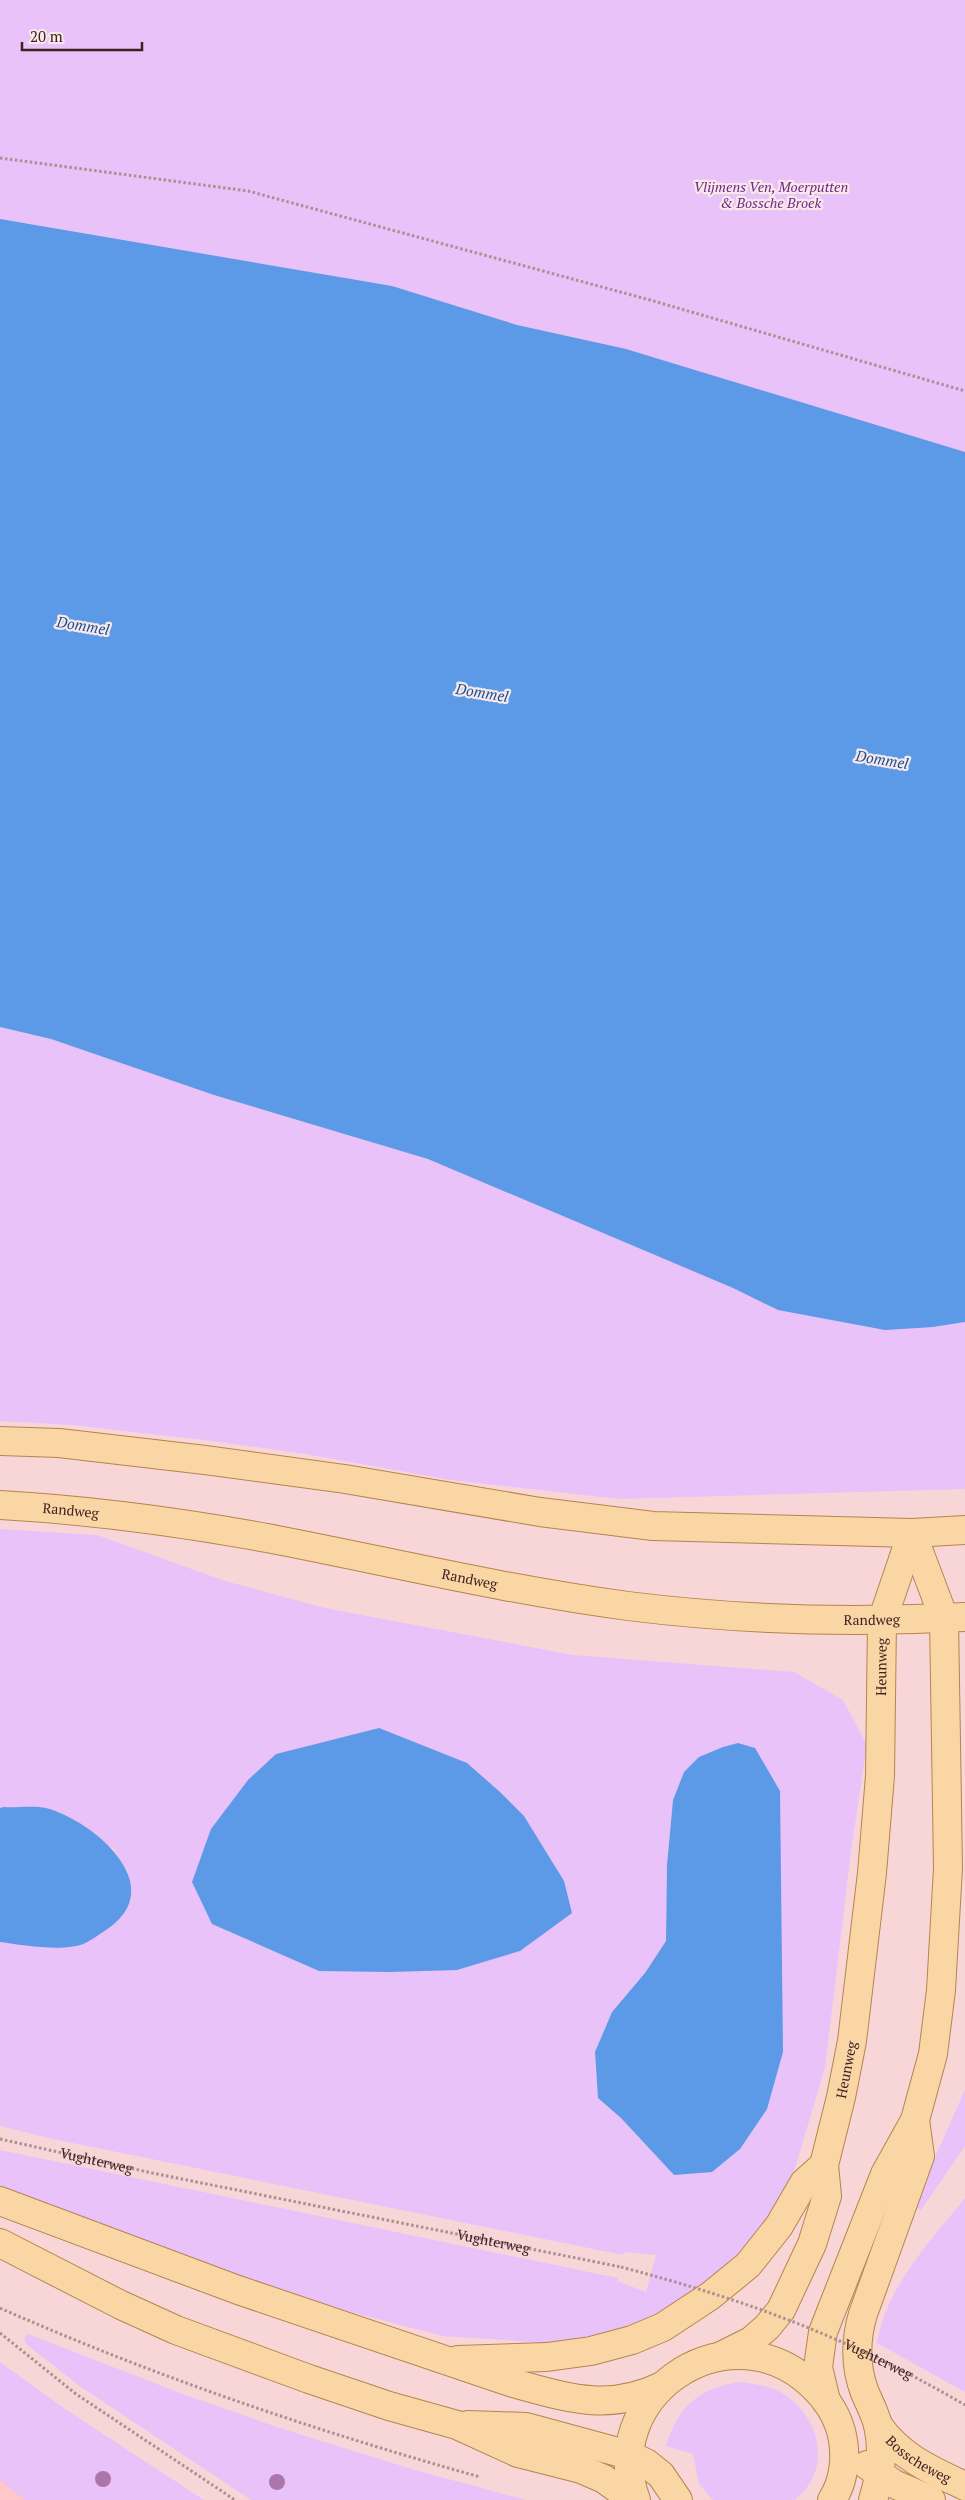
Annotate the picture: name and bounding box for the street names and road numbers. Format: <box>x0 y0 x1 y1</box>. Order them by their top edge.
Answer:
street label: Randweg <box>42 1498 101 1522</box>
street label: Randweg <box>440 1564 500 1594</box>
street label: Randweg <box>844 1609 901 1629</box>
street label: Heunweg <box>871 1637 891 1696</box>
street label: Heunweg <box>831 2039 861 2100</box>
street label: Vughterweg <box>58 2143 136 2178</box>
street label: Vughterweg <box>455 2224 532 2258</box>
street label: Vughterweg <box>841 2334 917 2384</box>
street label: Bosscheweg <box>882 2431 955 2487</box>

